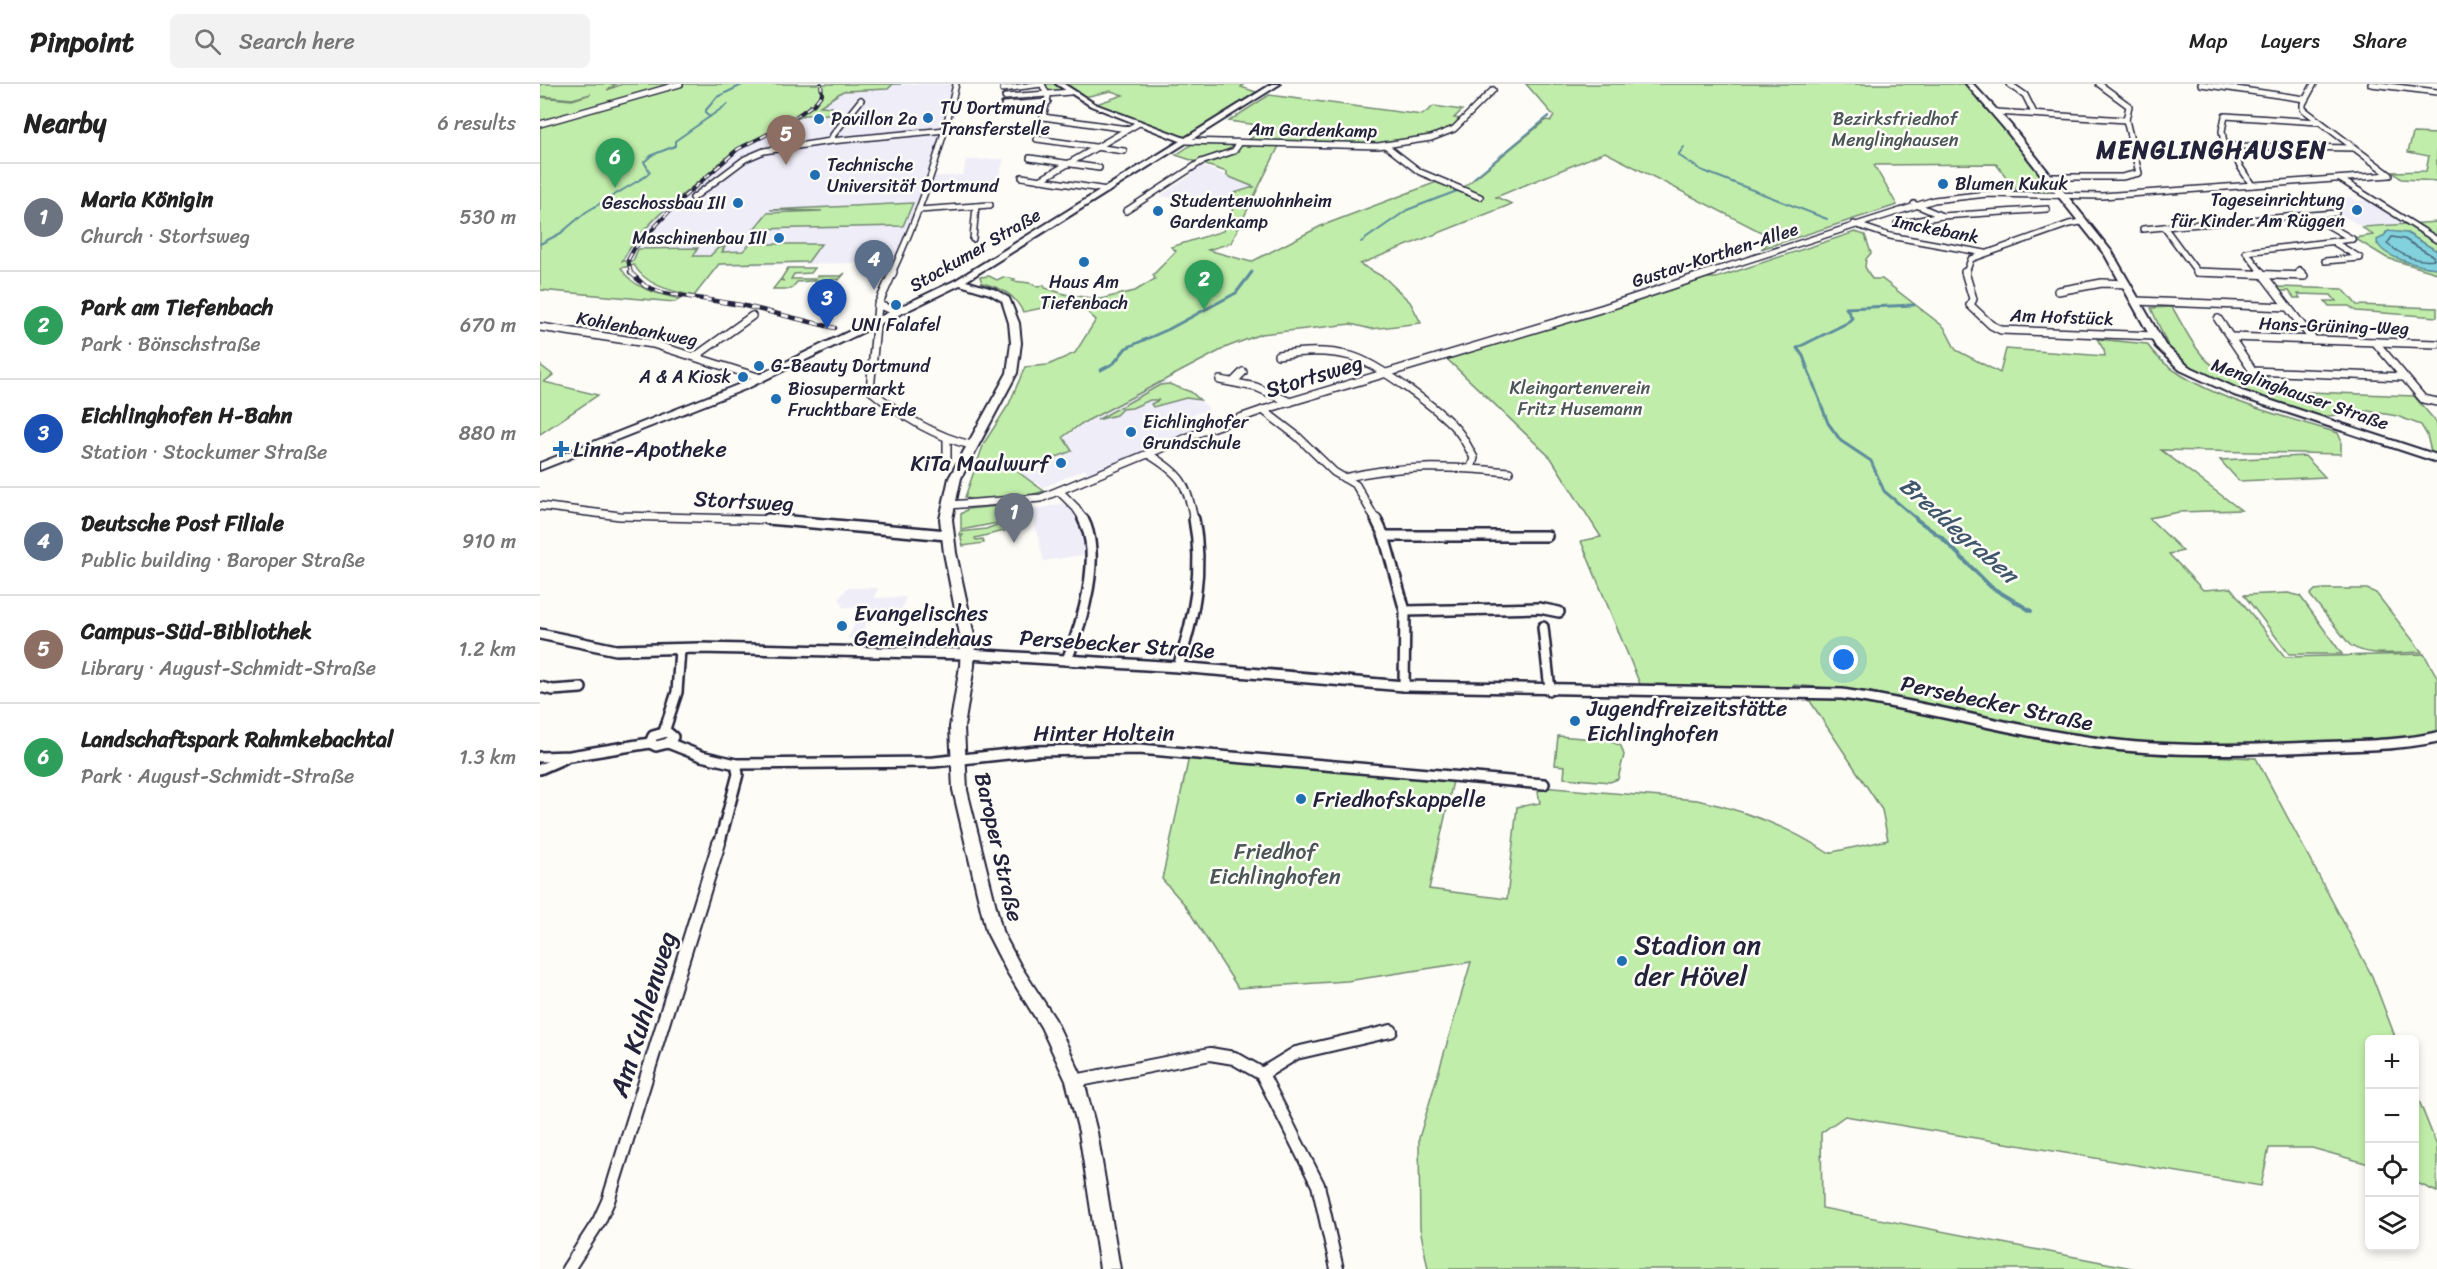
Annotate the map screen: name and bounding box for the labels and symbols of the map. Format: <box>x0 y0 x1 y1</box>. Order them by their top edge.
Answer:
place label: TU Dortmund Transferstelle <box>940 92 1050 145</box>
place label: Pavillon 2a <box>831 103 917 135</box>
park label: Bezirksfriedhof Menglinghausen <box>1832 103 1959 156</box>
marker: TU Dortmund Transferstelle <box>921 111 935 125</box>
marker: Pavillon 2a <box>812 112 826 126</box>
street label: Am Gardenkamp <box>1248 113 1378 147</box>
pin: 5 <box>766 116 806 165</box>
district label: MENGLINGHAUSEN <box>2095 129 2328 171</box>
pin: 6 <box>596 138 634 188</box>
place label: Technische Universität Dortmund <box>827 149 1000 202</box>
marker: Technische Universität Dortmund <box>808 168 822 182</box>
place label: Blumen Kukuk <box>1955 168 2068 200</box>
marker: Blumen Kukuk <box>1936 177 1950 191</box>
place label: Tageseinrichtung für Kinder Am Rüggen <box>2171 184 2345 237</box>
place label: Studentenwohnheim Gardenkamp <box>1170 185 1332 238</box>
place label: Geschossbau III <box>602 187 726 219</box>
marker: Geschossbau III <box>731 196 745 210</box>
street label: Stockumer Straße <box>903 199 1047 301</box>
marker: Tageseinrichtung für Kinder Am Rüggen <box>2350 203 2364 217</box>
marker: Studentenwohnheim Gardenkamp <box>1151 204 1165 218</box>
street label: Imckebank <box>1889 205 1982 253</box>
street label: Gustav-Korthen-Allee <box>1628 213 1803 297</box>
place label: Maschinenbau III <box>632 222 767 254</box>
marker: Maschinenbau III <box>772 231 786 245</box>
pin: 4 <box>854 240 894 290</box>
marker: Haus Am Tiefenbach <box>1077 255 1091 269</box>
pin: 2 <box>1184 260 1224 310</box>
place label: Haus Am Tiefenbach <box>1040 266 1128 319</box>
pin: 3 <box>808 280 846 329</box>
marker: UNI Falafel <box>889 298 903 312</box>
street label: Am Hofstück <box>2009 299 2114 335</box>
street label: Kohlenbankweg <box>574 302 700 356</box>
street label: Hans-Grüning-Weg <box>2258 307 2410 345</box>
place label: UNI Falafel <box>851 309 941 341</box>
street label: Stortsweg <box>1260 343 1368 409</box>
street label: Menglinghauser Straße <box>2207 349 2393 439</box>
place label: G-Beauty Dortmund <box>771 350 931 382</box>
marker: G-Beauty Dortmund <box>752 359 766 373</box>
place label: A & A Kiosk <box>638 361 731 393</box>
marker: A & A Kiosk <box>736 370 750 384</box>
park label: Kleingartenverein Fritz Husemann <box>1510 372 1651 425</box>
place label: Biosupermarkt Fruchtbare Erde <box>788 373 917 426</box>
marker: Biosupermarkt Fruchtbare Erde <box>769 392 783 406</box>
place label: Eichlinghofer Grundschule <box>1143 406 1250 459</box>
marker: Eichlinghofer Grundschule <box>1124 425 1138 439</box>
place label: Linne-Apotheke <box>573 430 727 469</box>
marker: Linne-Apotheke <box>554 442 568 456</box>
place label: KiTa Maulwurf <box>910 444 1052 483</box>
marker: KiTa Maulwurf <box>1054 456 1068 470</box>
water label: Breddegraben <box>1890 466 2031 596</box>
street label: Stortsweg <box>693 479 795 523</box>
pin: 1 <box>994 494 1034 543</box>
place label: Evangelisches Gemeindehaus <box>854 594 993 658</box>
street label: Persebecker Straße <box>1018 618 1216 670</box>
marker: Evangelisches Gemeindehaus <box>835 619 849 633</box>
your location <box>1829 645 1858 674</box>
street label: Persebecker Straße <box>1897 664 2097 742</box>
place label: Jugendfreizeitstätte Eichlinghofen <box>1586 689 1787 753</box>
street label: Hinter Holtein <box>1034 714 1174 753</box>
marker: Jugendfreizeitstätte Eichlinghofen <box>1568 714 1582 728</box>
street label: Baroper Straße <box>963 769 1035 925</box>
place label: Friedhofskappelle <box>1313 780 1486 819</box>
marker: Friedhofskappelle <box>1294 792 1308 806</box>
park label: Friedhof Eichlinghofen <box>1209 832 1341 896</box>
place label: Stadion an der Hövel <box>1634 921 1762 1000</box>
street label: Am Kuhlenweg <box>595 925 691 1104</box>
marker: Stadion an der Hövel <box>1615 954 1629 968</box>

